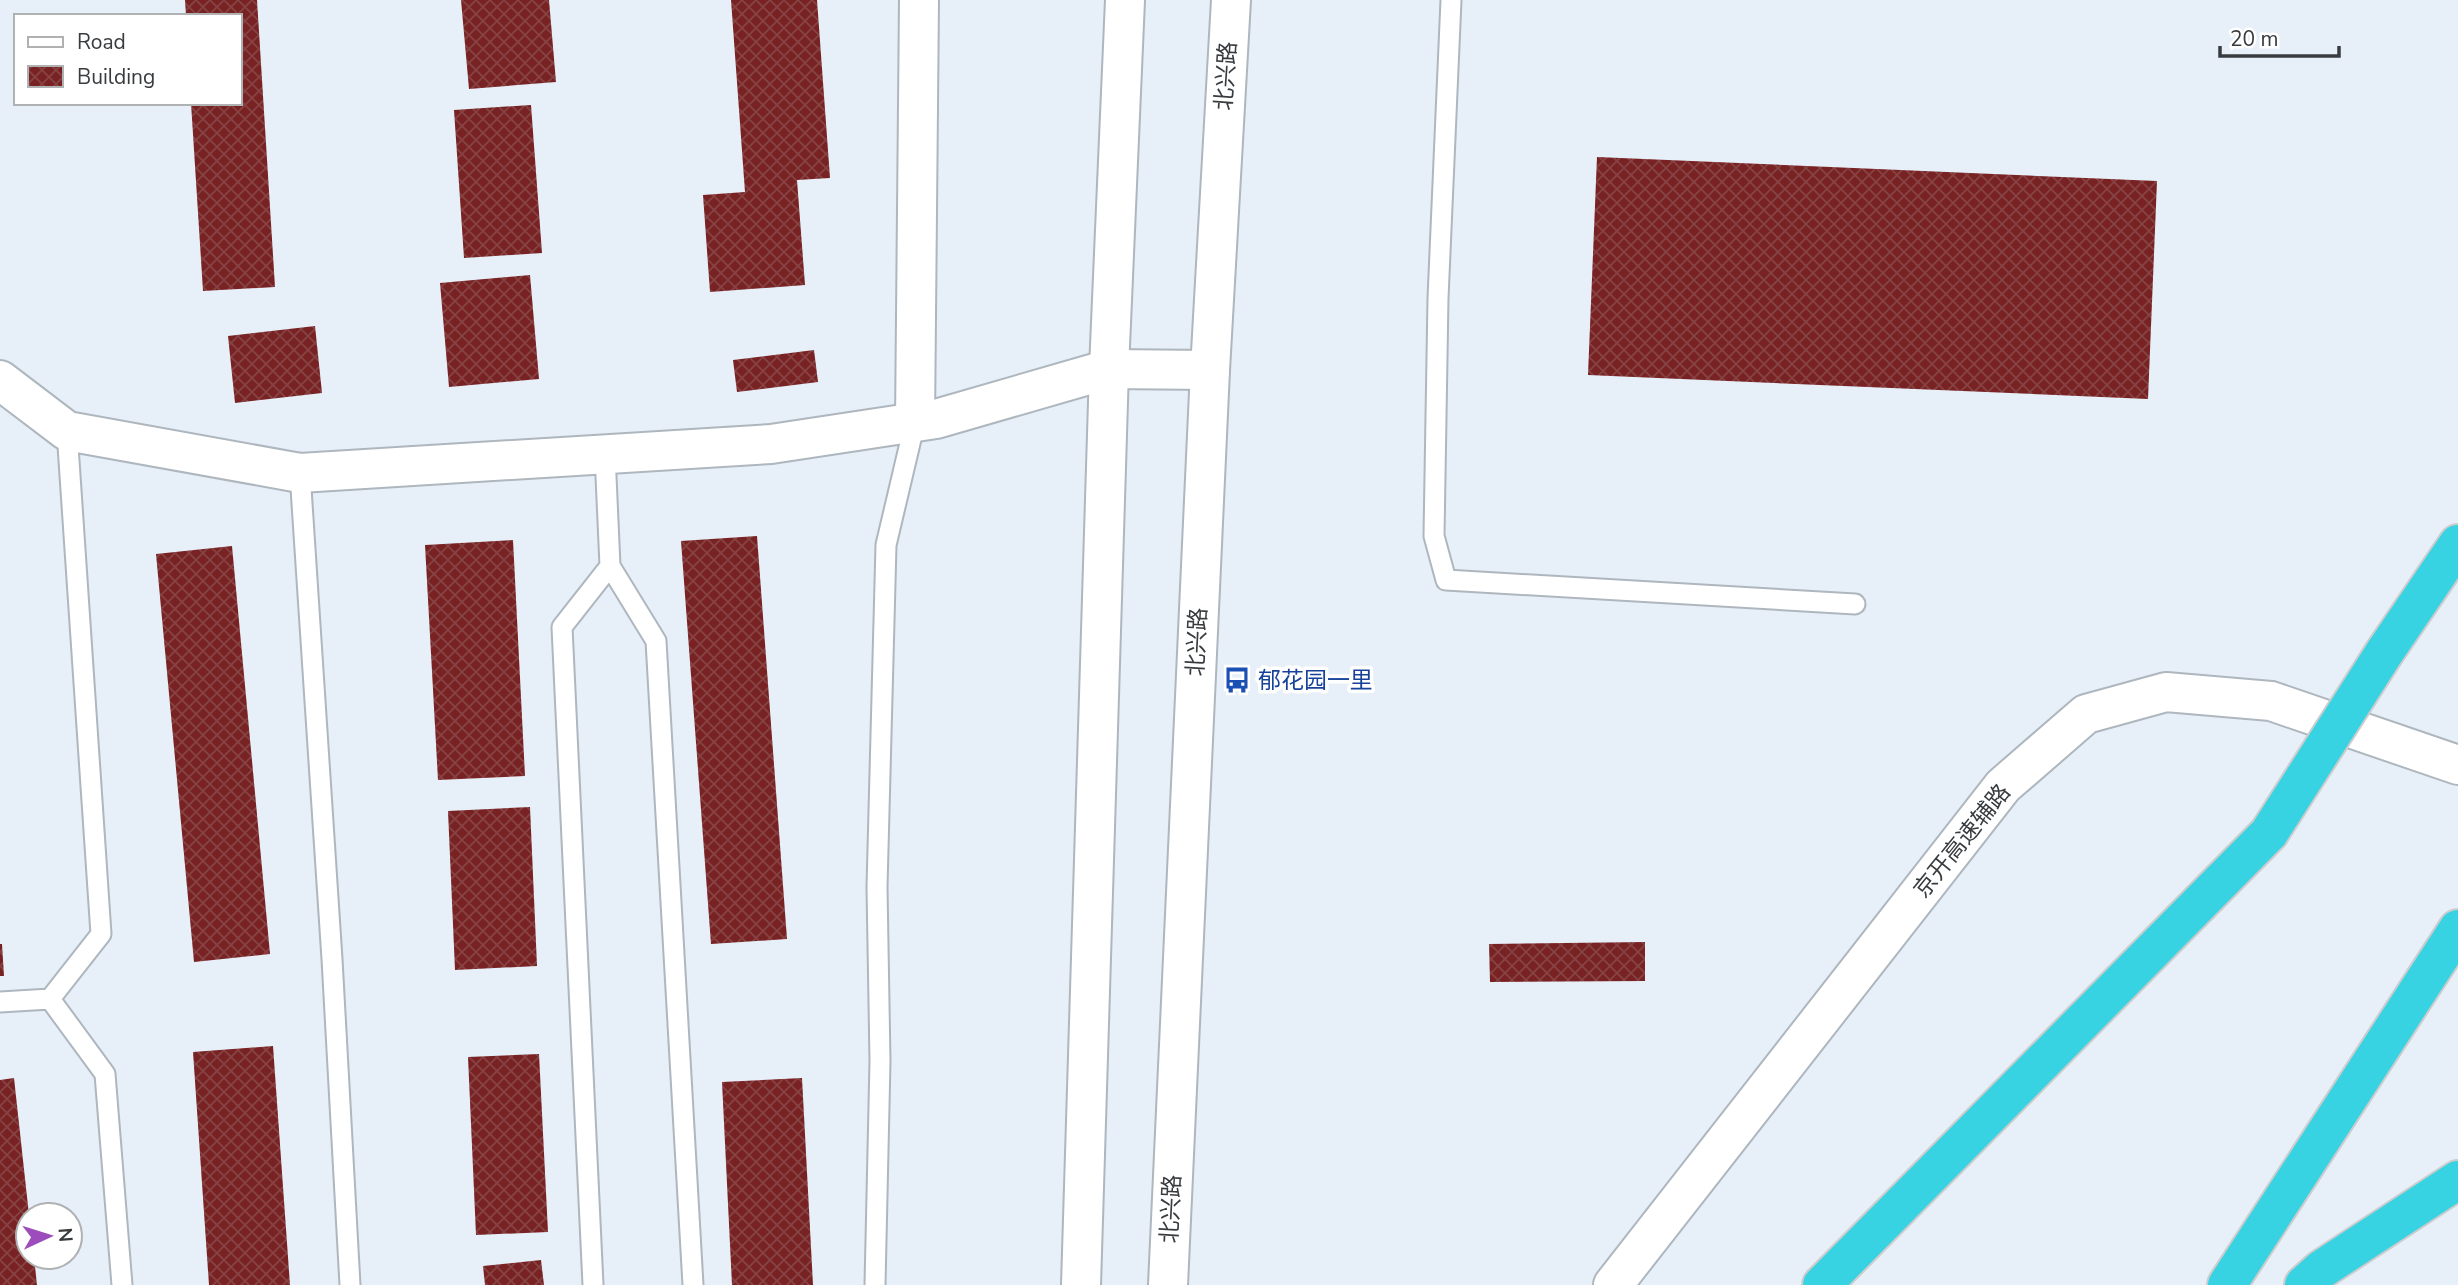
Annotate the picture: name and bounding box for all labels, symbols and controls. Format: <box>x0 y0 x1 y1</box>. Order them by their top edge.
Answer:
legend <box>14 14 242 105</box>
scale bar <box>2220 14 2339 58</box>
text: 20 m <box>2230 25 2279 53</box>
text: Road <box>77 28 126 56</box>
street label: 北兴路 <box>1208 41 1244 111</box>
text: Building <box>77 63 155 91</box>
street label: 北兴路 <box>1180 607 1214 677</box>
bus stop icon: 郁花园一里 <box>1222 665 1252 695</box>
place label: 郁花园一里 <box>1258 665 1373 696</box>
street label: 京开高速辅路 <box>1907 778 2017 904</box>
street label: 北兴路 <box>1154 1174 1188 1244</box>
north arrow <box>14 1201 84 1271</box>
text: N <box>51 1227 78 1243</box>

